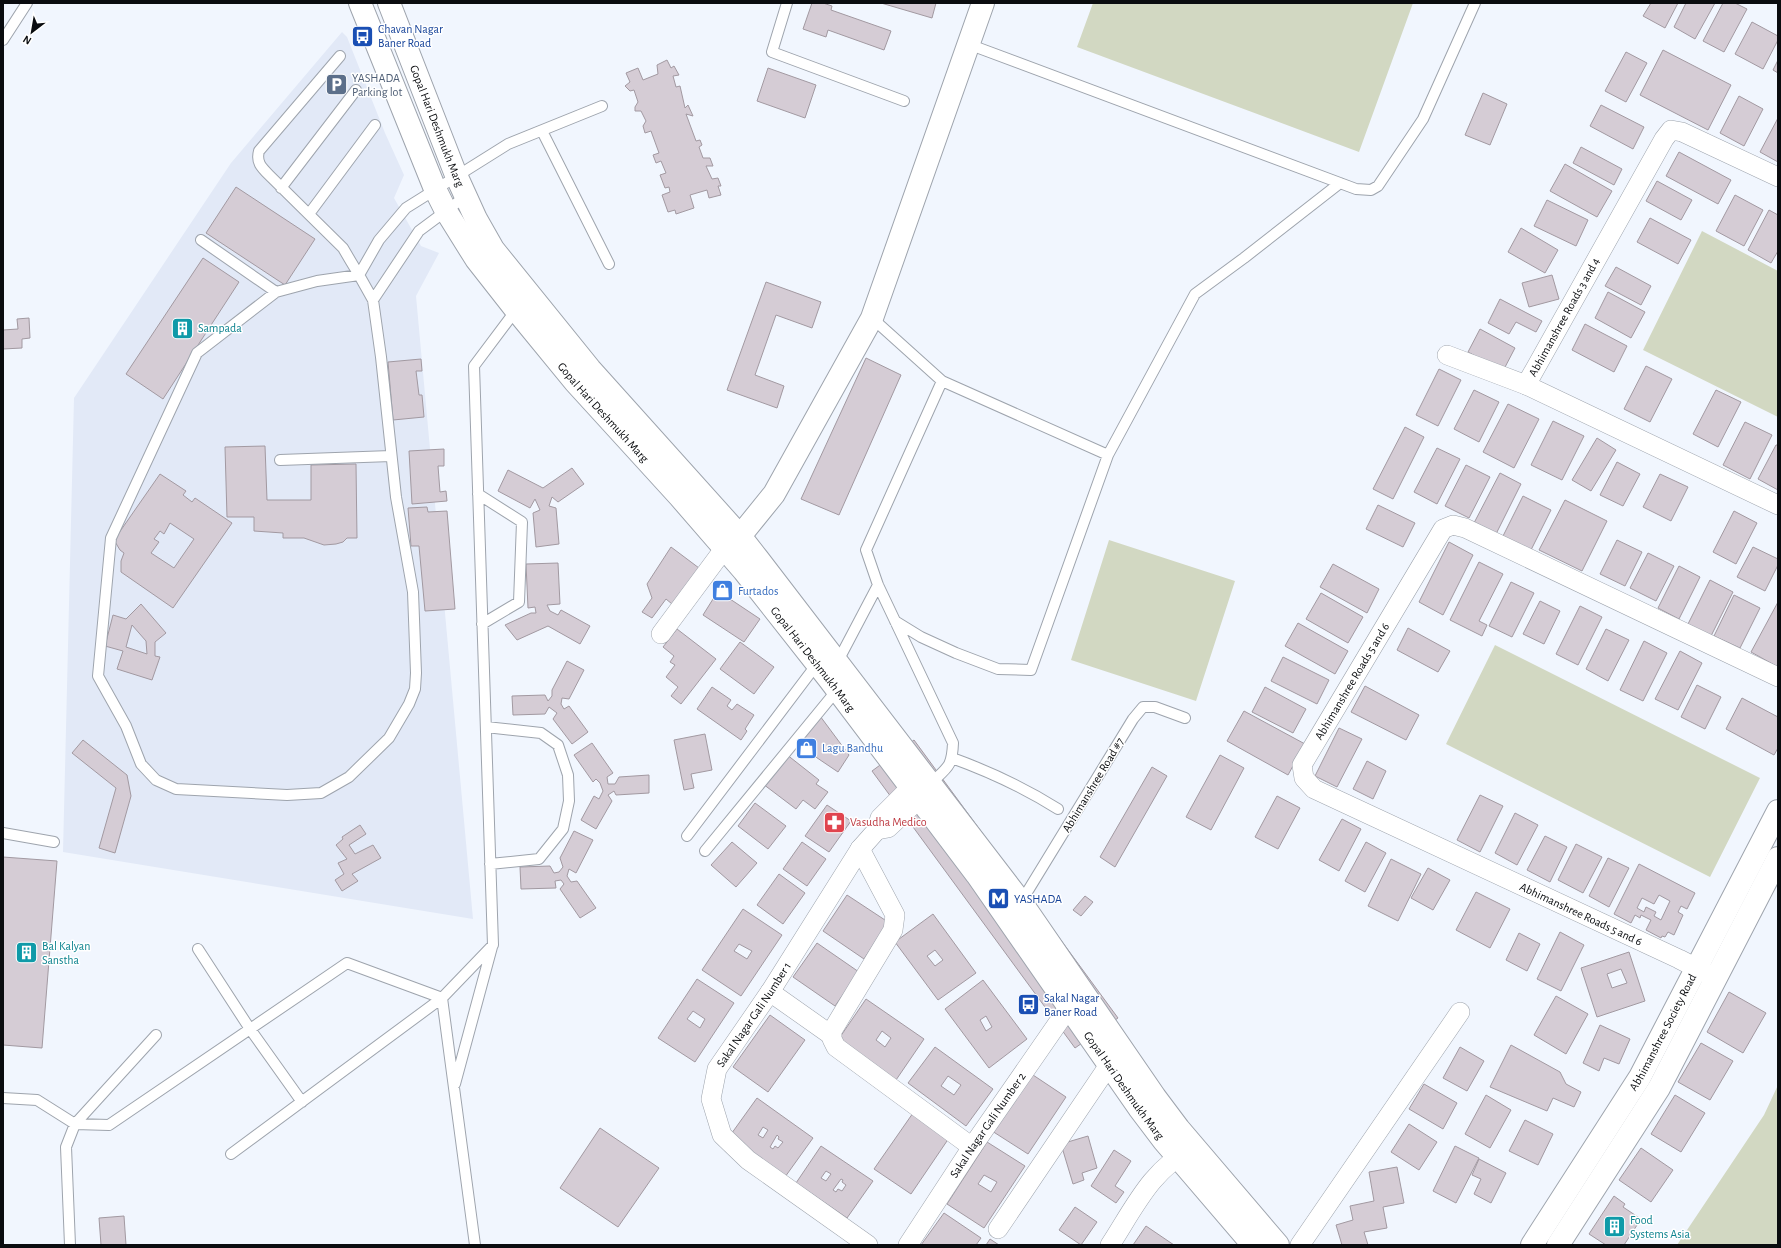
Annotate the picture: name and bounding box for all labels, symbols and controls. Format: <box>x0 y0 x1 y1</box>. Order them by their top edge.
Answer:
north arrow <box>12 12 52 52</box>
bus stop icon: Chavan Nagar Baner Road <box>350 23 376 49</box>
place label: Chavan Nagar Baner Road <box>378 23 443 49</box>
text: N <box>21 33 33 47</box>
street label: Gopal Hari Deshmukh Marg <box>408 63 467 189</box>
parking icon: YASHADA Parking lot <box>323 72 349 98</box>
place label: YASHADA Parking lot <box>352 72 402 98</box>
street label: Abhimanshree Roads 3 and 4 <box>1526 255 1602 378</box>
building icon: Sampada <box>170 315 196 341</box>
place label: Sampada <box>198 322 242 334</box>
street label: Gopal Hari Deshmukh Marg <box>556 360 651 465</box>
shop icon: Furtados <box>709 578 735 604</box>
place label: Furtados <box>738 585 778 597</box>
street label: Gopal Hari Deshmukh Marg <box>768 604 857 714</box>
street label: Abhimanshree Roads 5 and 6 <box>1312 620 1392 742</box>
shop icon: Lagu Bandhu <box>793 735 819 761</box>
street label: Abhimanshree Road #7 <box>1060 736 1126 834</box>
place label: Lagu Bandhu <box>822 742 883 754</box>
pharmacy icon: Vasudha Medico <box>821 809 847 835</box>
place label: Vasudha Medico <box>850 816 927 828</box>
street label: Abhimanshree Roads 5 and 6 <box>1518 880 1644 948</box>
metro station icon: YASHADA <box>986 886 1012 912</box>
place label: YASHADA <box>1014 893 1062 905</box>
building icon: Bal Kalyan Sanstha <box>13 940 39 966</box>
place label: Bal Kalyan Sanstha <box>42 940 90 966</box>
street label: Sakal Nagar Gali Number 1 <box>714 960 793 1069</box>
street label: Abhimanshree Society Road <box>1627 972 1698 1093</box>
bus stop icon: Sakal Nagar Baner Road <box>1015 992 1041 1018</box>
place label: Sakal Nagar Baner Road <box>1044 992 1099 1018</box>
street label: Gopal Hari Deshmukh Marg <box>1082 1029 1167 1142</box>
street label: Sakal Nagar Gali Number 2 <box>948 1070 1028 1180</box>
building icon: Food Systems Asia <box>1602 1214 1628 1240</box>
place label: Food Systems Asia <box>1630 1214 1690 1241</box>

